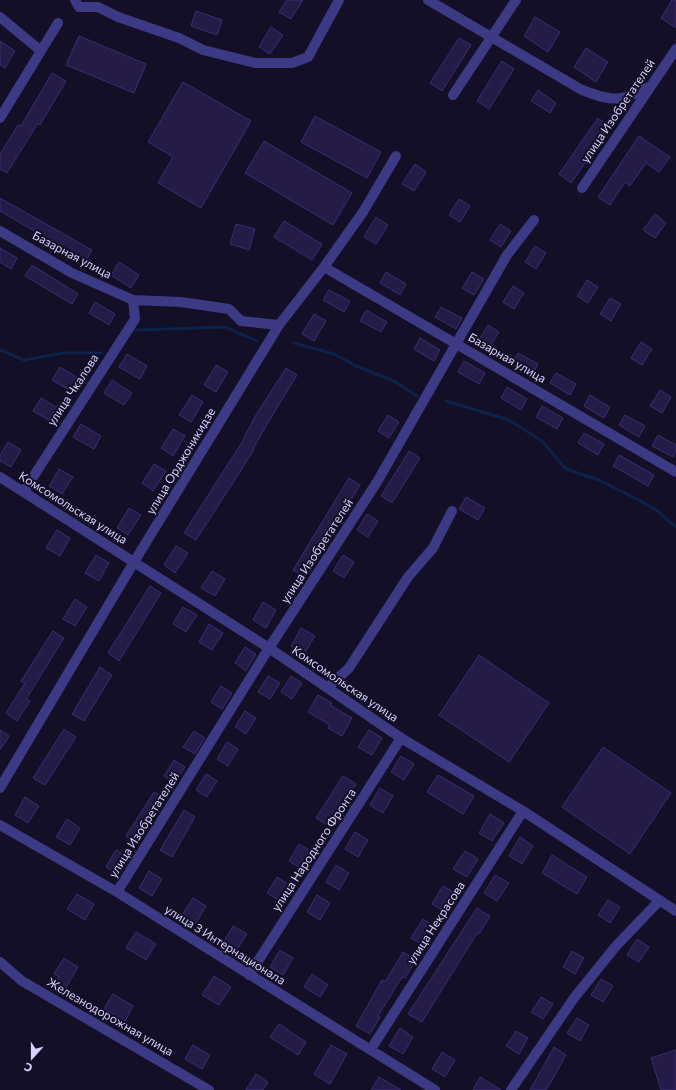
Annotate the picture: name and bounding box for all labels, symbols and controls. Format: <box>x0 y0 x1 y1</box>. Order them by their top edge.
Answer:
street label: улица Изобретателей <box>577 56 657 165</box>
street label: Базарная улица <box>31 227 114 281</box>
street label: Базарная улица <box>466 329 549 385</box>
street label: улица Чкалова <box>44 351 101 428</box>
street label: улица Орджоникидзе <box>143 405 217 516</box>
street label: Комсомольская улица <box>17 468 130 546</box>
street label: улица Изобретателей <box>277 496 355 605</box>
street label: Комсомольская улица <box>290 642 401 724</box>
street label: улица Изобретателей <box>105 769 181 880</box>
street label: улица Народного Фронта <box>268 786 358 913</box>
street label: улица Некрасова <box>403 878 467 966</box>
street label: улица 3 Интернационала <box>163 901 288 987</box>
street label: Железнодорожная улица <box>45 974 176 1058</box>
north arrow <box>12 1038 52 1078</box>
text: С <box>22 1060 34 1075</box>

